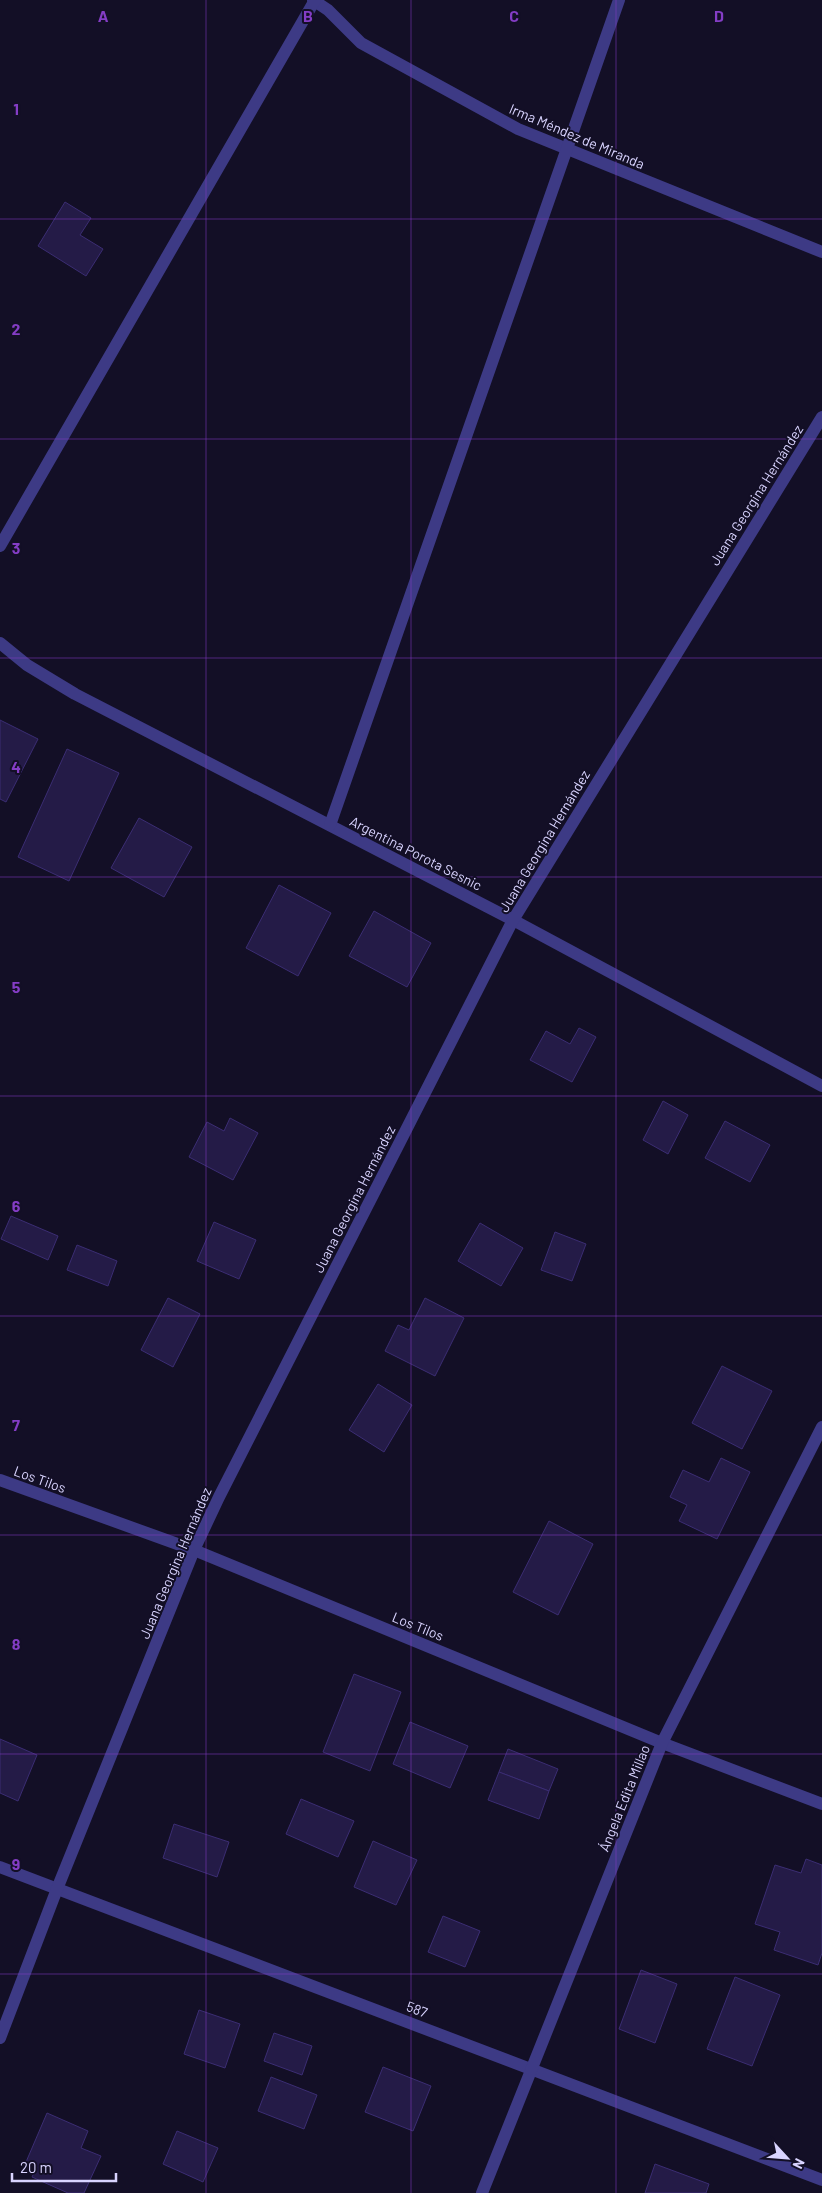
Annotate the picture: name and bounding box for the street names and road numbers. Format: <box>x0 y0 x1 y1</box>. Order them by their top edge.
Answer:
street label: Irma Méndez de Miranda <box>507 100 647 172</box>
street label: Juana Georgina Hernández <box>706 422 806 568</box>
street label: Juana Georgina Hernández <box>495 767 593 915</box>
street label: Argentina Porota Sesnic <box>347 812 485 894</box>
street label: Juana Georgina Hernández <box>310 1123 398 1275</box>
street label: Los Tilos <box>12 1462 69 1496</box>
street label: Juana Georgina Hernández <box>135 1485 215 1641</box>
street label: Los Tilos <box>390 1608 446 1644</box>
street label: Ángela Edita Millao <box>595 1742 653 1854</box>
street label: 587 <box>404 1997 430 2021</box>

